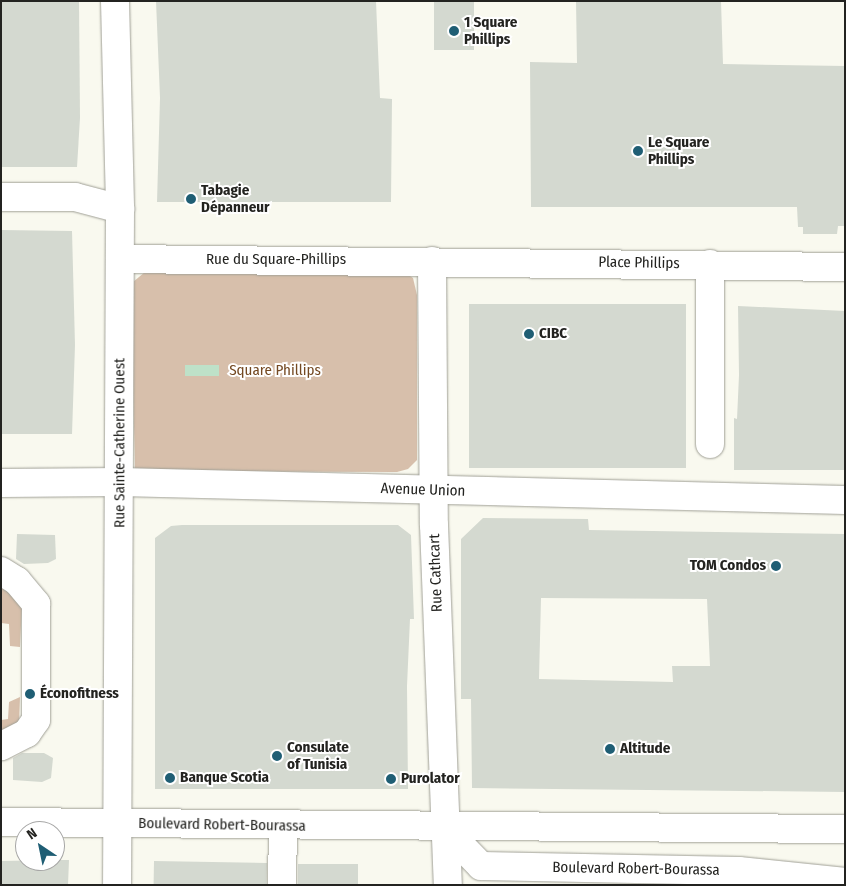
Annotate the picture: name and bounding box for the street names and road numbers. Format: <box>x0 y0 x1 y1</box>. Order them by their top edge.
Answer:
street label: Rue du Square-Phillips <box>206 251 346 269</box>
street label: Place Phillips <box>598 253 680 273</box>
street label: Rue Sainte-Catherine Ouest <box>111 358 129 528</box>
street label: Avenue Union <box>380 480 466 500</box>
street label: Rue Cathcart <box>426 534 446 612</box>
street label: Boulevard Robert-Bourassa <box>138 815 306 835</box>
street label: Boulevard Robert-Bourassa <box>552 859 720 879</box>

